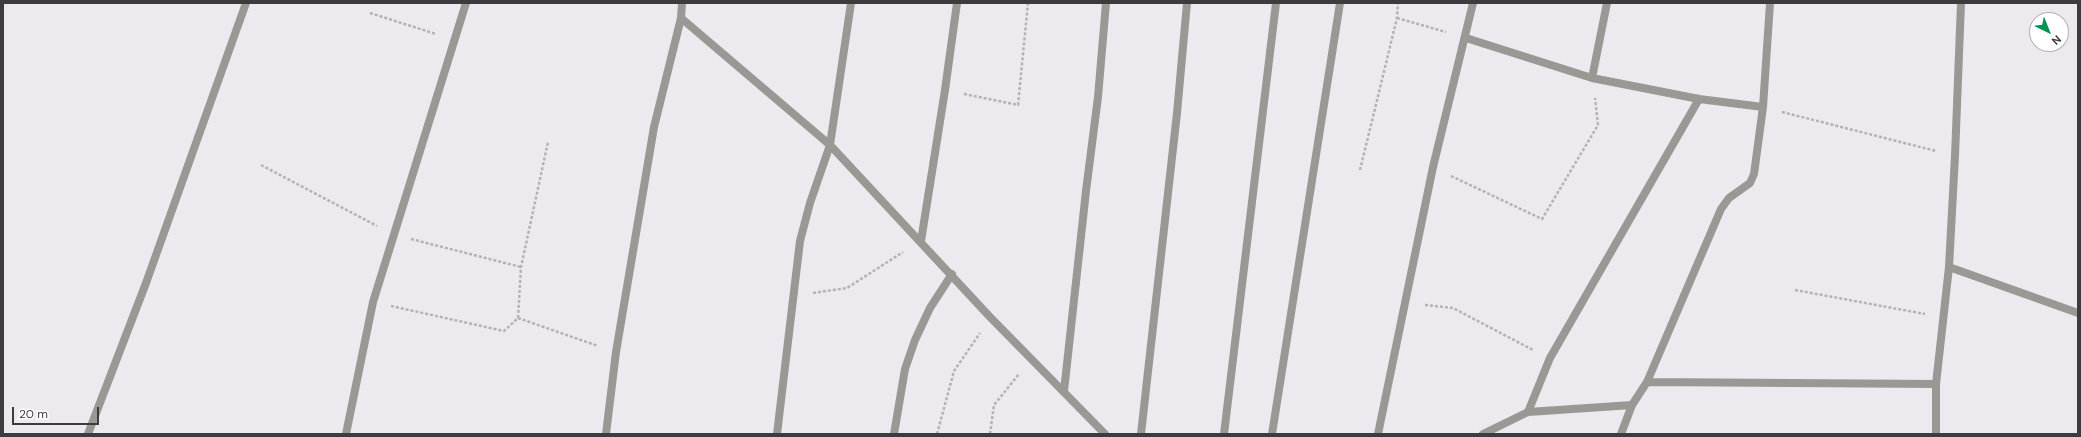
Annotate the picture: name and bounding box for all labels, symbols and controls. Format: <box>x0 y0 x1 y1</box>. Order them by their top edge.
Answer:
north arrow <box>2029 12 2069 52</box>
text: N <box>2049 32 2064 48</box>
scale bar <box>14 399 101 425</box>
text: 20 m <box>19 406 48 422</box>

